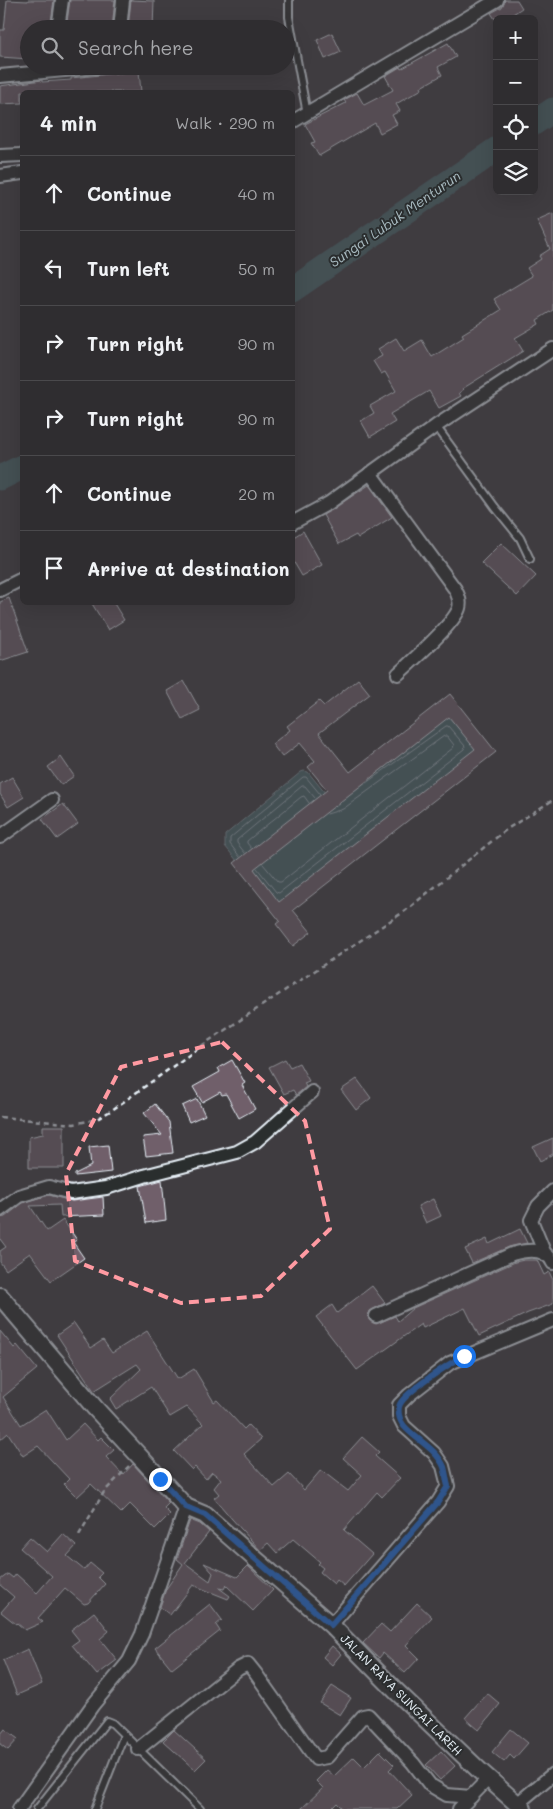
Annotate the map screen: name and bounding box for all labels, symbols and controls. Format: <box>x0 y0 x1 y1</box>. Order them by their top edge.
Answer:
map controls <box>493 15 538 195</box>
button: + <box>493 15 538 60</box>
search box <box>20 20 295 75</box>
icon: search <box>38 34 66 62</box>
text: Search here <box>78 35 194 60</box>
button: − <box>493 60 538 105</box>
button: locate <box>493 105 538 150</box>
text: 4 min <box>40 109 97 136</box>
text: Walk · 290 m <box>175 112 275 133</box>
button: layers <box>493 150 538 195</box>
water label: Sungai Lubuk Menturun <box>325 166 464 271</box>
icon: ahead <box>40 179 68 207</box>
text: Continue <box>87 181 172 206</box>
text: 40 m <box>238 183 275 204</box>
icon: left <box>40 254 68 282</box>
text: Turn left <box>87 256 170 281</box>
text: 50 m <box>238 258 275 279</box>
icon: right <box>40 329 68 357</box>
text: Turn right <box>87 331 184 356</box>
text: 90 m <box>238 333 275 354</box>
icon: right <box>40 404 68 432</box>
text: Turn right <box>87 406 184 431</box>
text: 90 m <box>238 408 275 429</box>
icon: ahead <box>40 479 68 507</box>
text: Continue <box>87 481 172 506</box>
text: 20 m <box>238 483 275 504</box>
icon: arrive <box>40 554 68 582</box>
text: Arrive at destination <box>87 556 290 581</box>
route start <box>453 1345 476 1368</box>
route end <box>149 1468 172 1491</box>
street label: JALAN RAYA SUNGAI LAREH <box>337 1630 466 1759</box>

